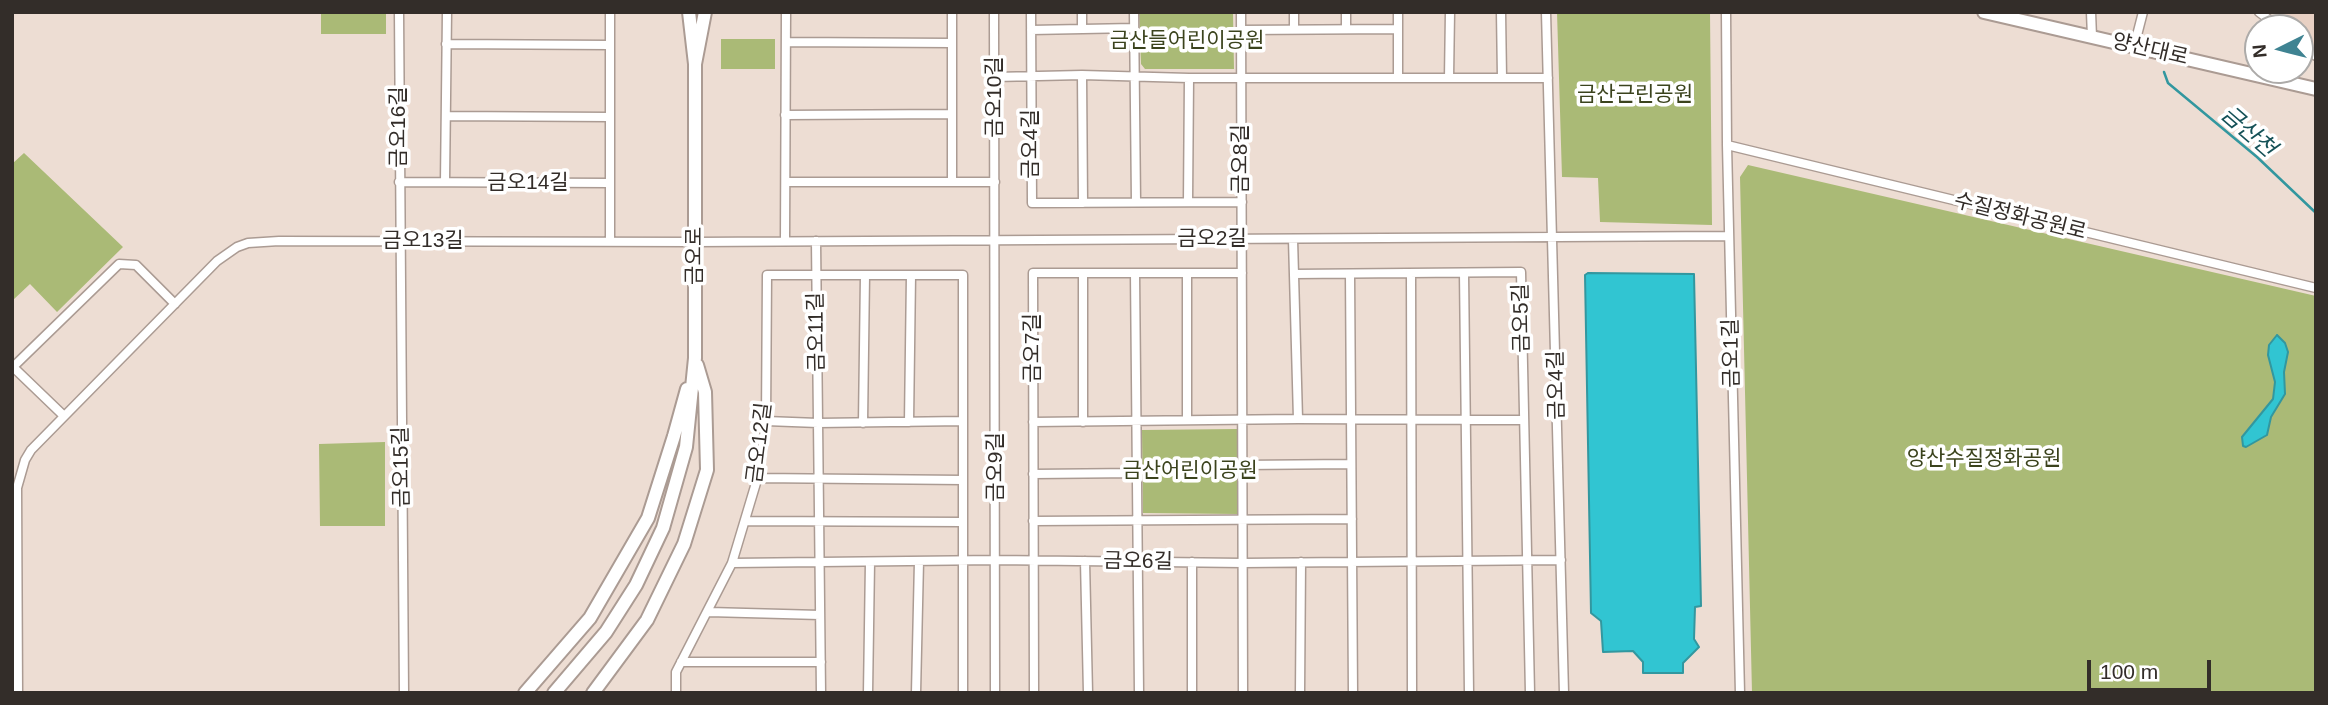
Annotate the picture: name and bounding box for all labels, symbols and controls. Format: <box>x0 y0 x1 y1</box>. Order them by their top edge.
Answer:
north arrow <box>2244 14 2314 84</box>
park label: 금산들어린이공원 <box>1110 28 1264 54</box>
street label: 양산대로 <box>2110 29 2190 71</box>
text: N <box>2248 43 2271 59</box>
street label: 금오10길 <box>982 56 1008 138</box>
park label: 금산근린공원 <box>1577 82 1693 108</box>
street label: 금오16길 <box>386 86 412 168</box>
water label: 금산천 <box>2215 101 2281 163</box>
street label: 금오4길 <box>1018 109 1044 179</box>
street label: 금오8길 <box>1228 124 1254 194</box>
street label: 금오14길 <box>487 170 569 196</box>
street label: 수질정화공원로 <box>1951 188 2089 246</box>
street label: 금오2길 <box>1177 226 1247 252</box>
street label: 금오로 <box>682 227 708 285</box>
street label: 금오13길 <box>382 228 464 254</box>
street label: 금오5길 <box>1509 283 1535 353</box>
street label: 금오11길 <box>804 292 830 372</box>
street label: 금오7길 <box>1020 313 1046 383</box>
street label: 금오1길 <box>1719 318 1745 388</box>
street label: 금오4길 <box>1544 350 1570 420</box>
street label: 금오12길 <box>743 401 777 485</box>
street label: 금오15길 <box>389 426 415 508</box>
street label: 금오9길 <box>983 432 1009 502</box>
park label: 양산수질정화공원 <box>1907 446 2061 472</box>
park label: 금산어린이공원 <box>1122 458 1258 484</box>
street label: 금오6길 <box>1103 549 1173 575</box>
scale bar <box>2090 646 2214 690</box>
text: 100 m <box>2100 660 2158 683</box>

